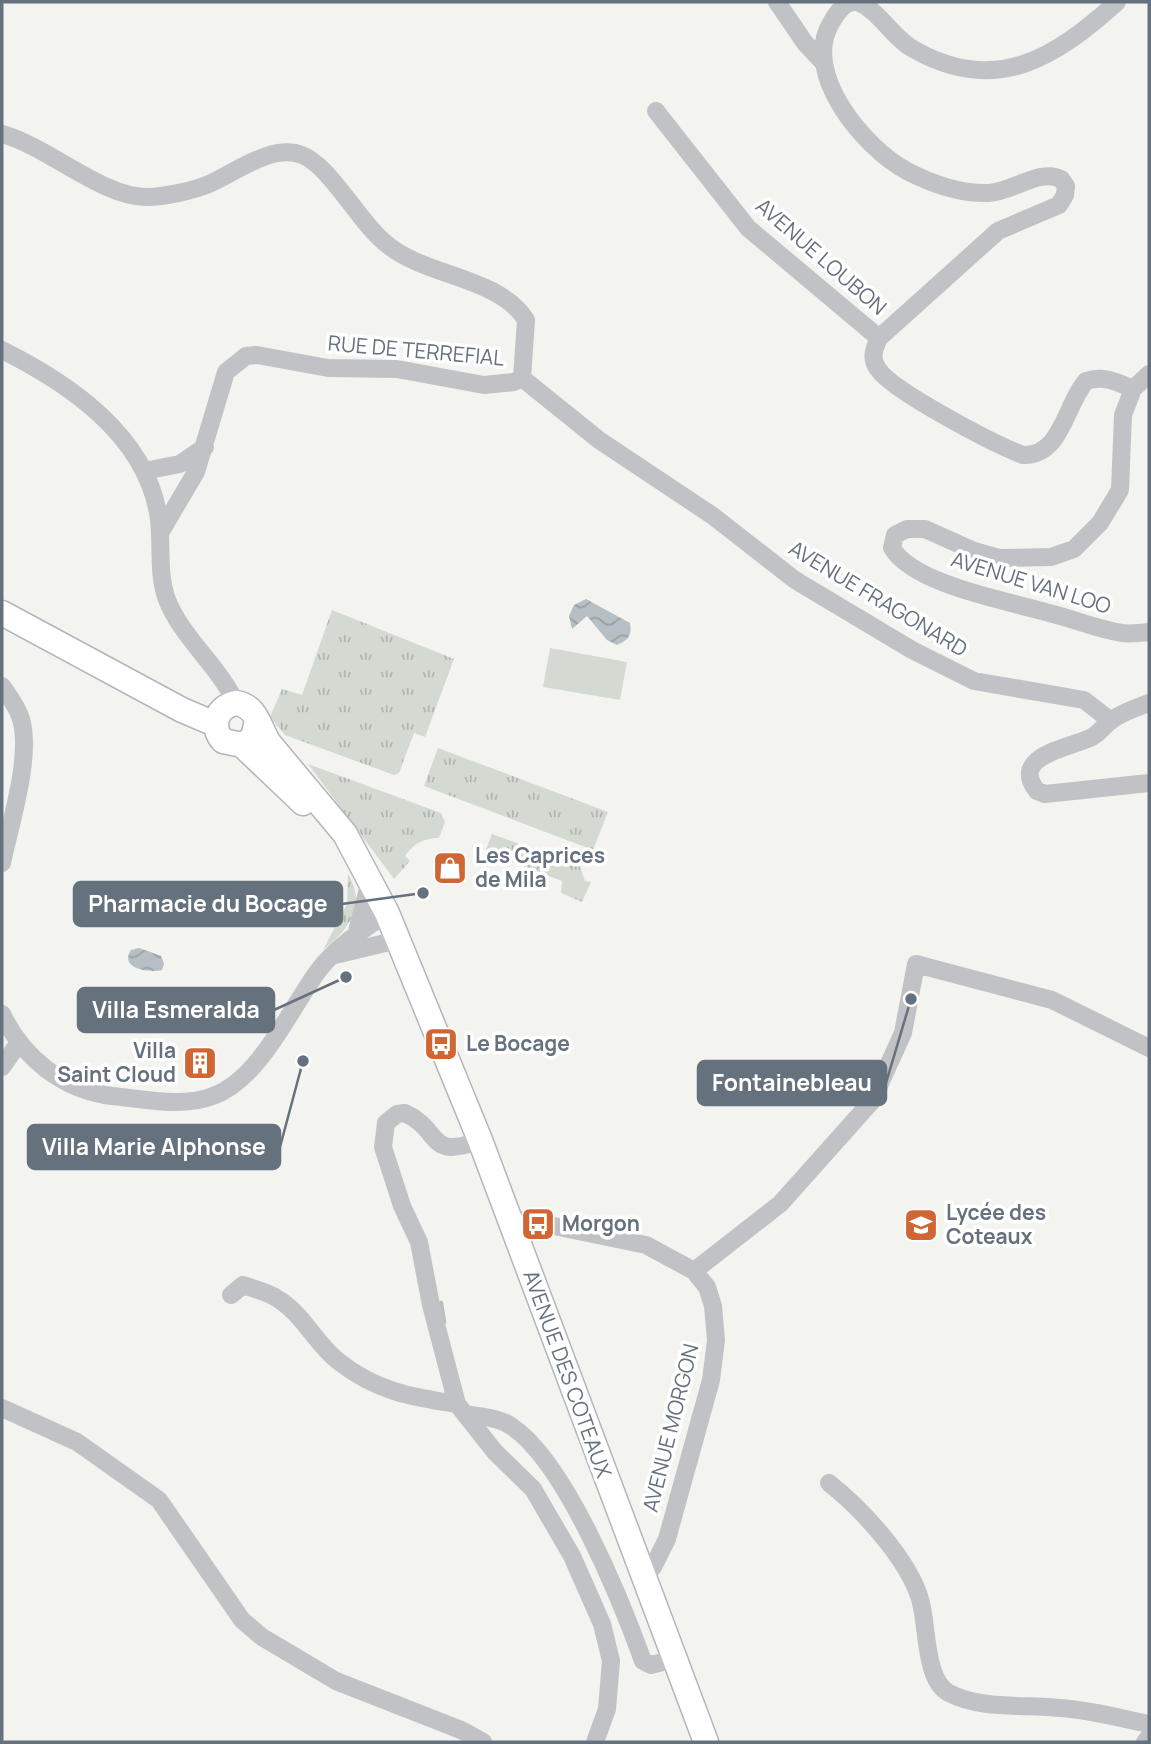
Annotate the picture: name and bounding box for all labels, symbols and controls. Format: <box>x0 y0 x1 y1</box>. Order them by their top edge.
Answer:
street label: AVENUE LOUBON <box>750 192 893 321</box>
street label: RUE DE TERREFIAL <box>327 328 506 372</box>
street label: AVENUE FRAGONARD <box>784 534 973 663</box>
street label: AVENUE VAN LOO <box>948 544 1115 620</box>
place label: Les Caprices de Mila <box>475 841 605 893</box>
shop icon: Les Caprices de Mila <box>431 849 469 887</box>
callout: Pharmacie du Bocage <box>74 882 342 926</box>
text: Pharmacie du Bocage <box>88 887 328 919</box>
callout: Villa Esmeralda <box>78 988 274 1032</box>
text: Villa Esmeralda <box>92 993 260 1025</box>
bus stop icon: Le Bocage <box>422 1025 460 1063</box>
place label: Le Bocage <box>466 1029 570 1057</box>
place label: Villa Saint Cloud <box>57 1036 176 1088</box>
building icon: Villa Saint Cloud <box>181 1044 219 1082</box>
callout: Fontainebleau <box>698 1061 886 1105</box>
text: Fontainebleau <box>712 1066 872 1098</box>
callout: Villa Marie Alphonse <box>28 1125 280 1169</box>
text: Villa Marie Alphonse <box>42 1130 266 1162</box>
place label: Lycée des Coteaux <box>946 1198 1046 1250</box>
bus stop icon: Morgon <box>519 1205 557 1243</box>
school or university icon: Lycée des Coteaux <box>902 1206 940 1244</box>
place label: Morgon <box>562 1209 640 1237</box>
street label: AVENUE DES COTEAUX <box>517 1266 619 1482</box>
street label: AVENUE MORGON <box>636 1341 704 1515</box>

